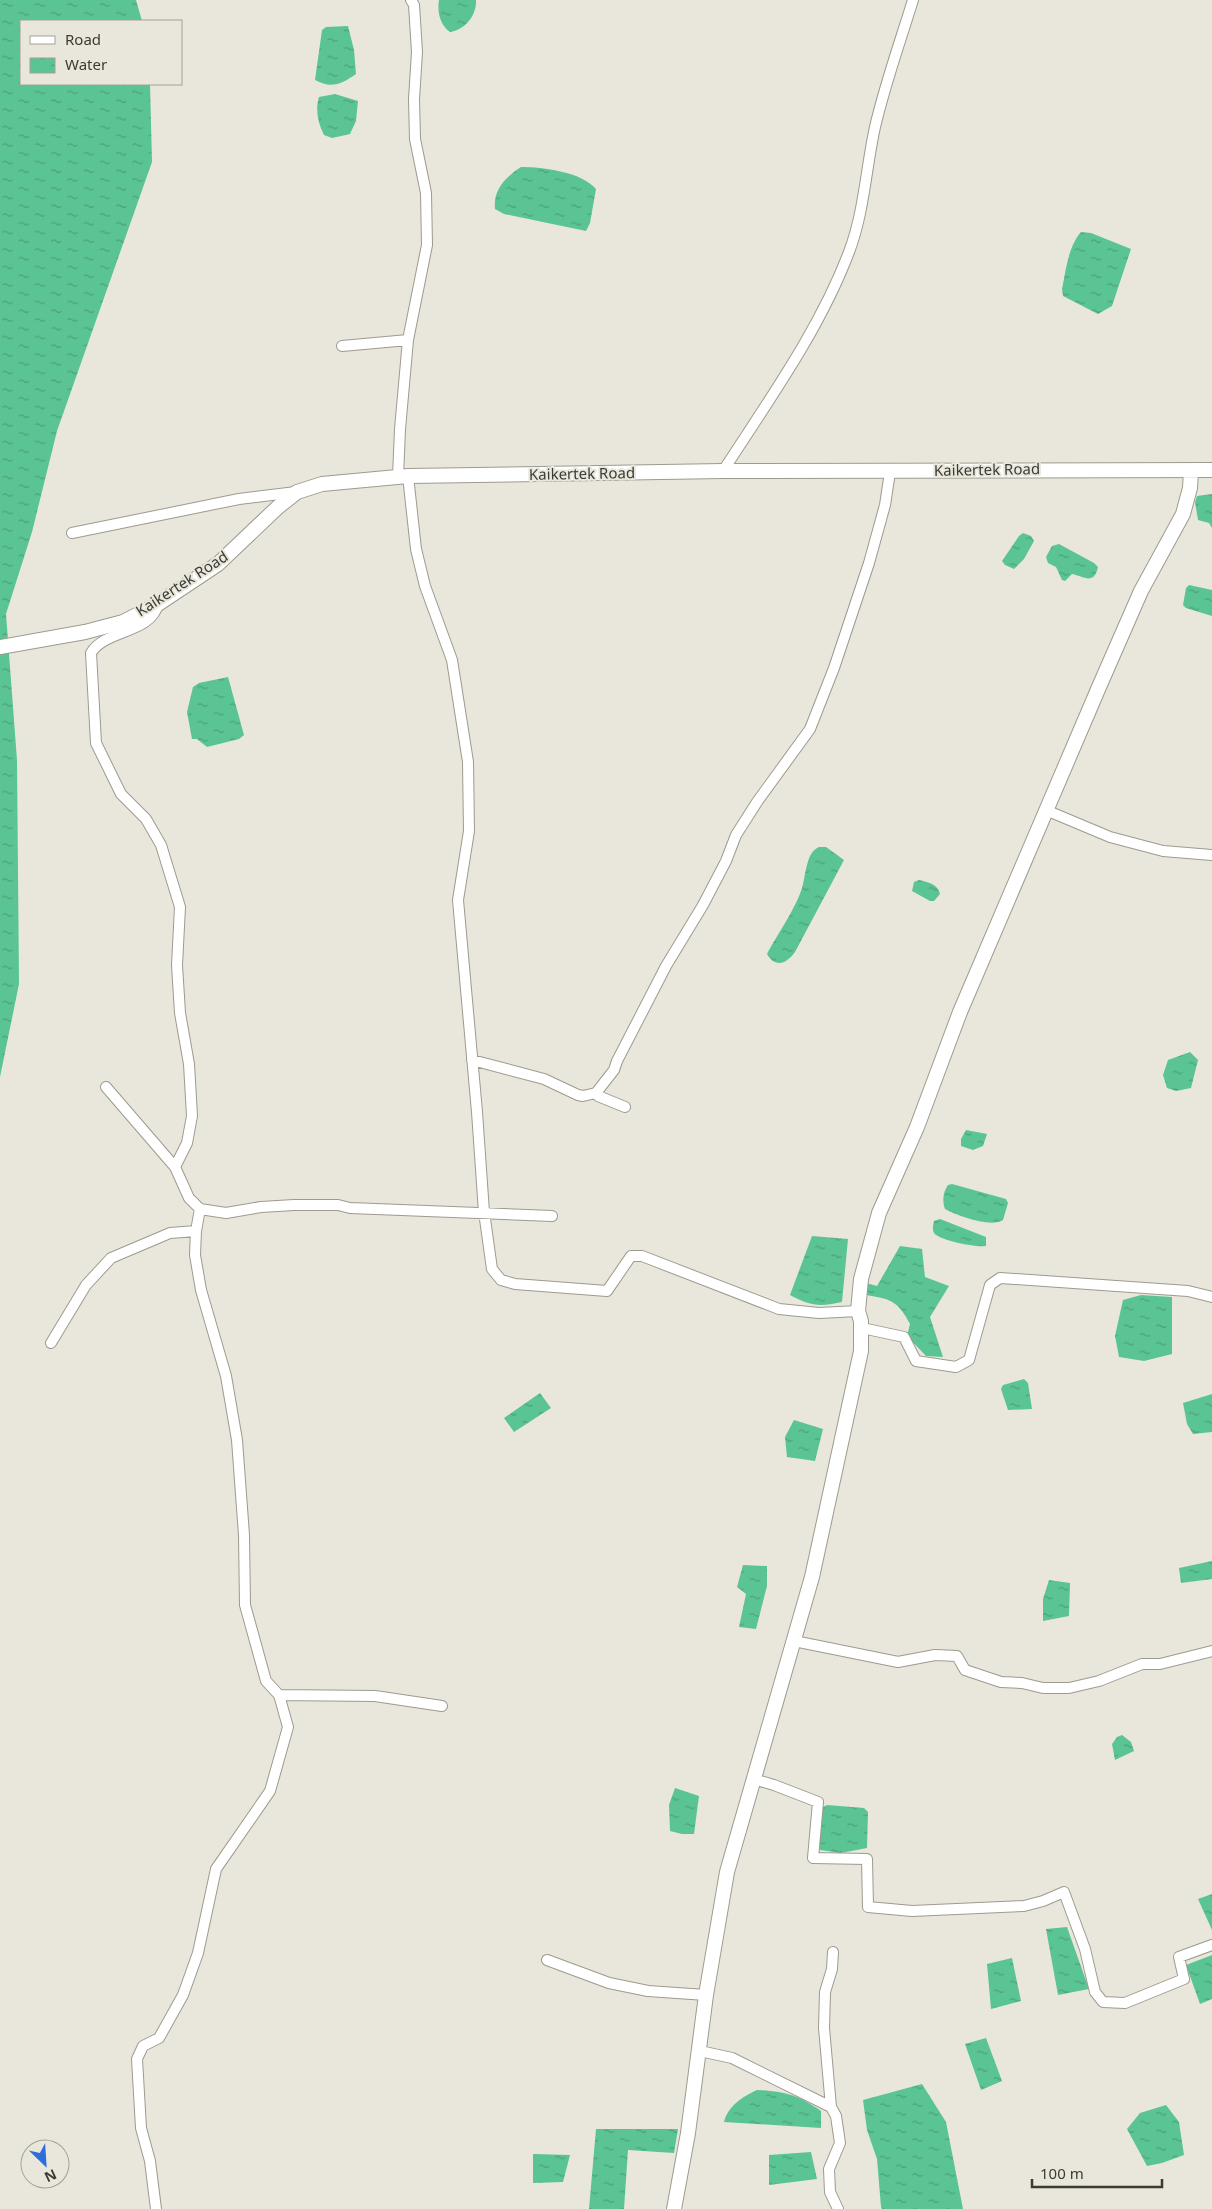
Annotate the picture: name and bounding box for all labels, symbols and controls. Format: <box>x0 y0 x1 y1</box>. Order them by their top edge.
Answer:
legend <box>20 20 182 85</box>
text: Road <box>65 29 101 49</box>
text: Water <box>65 54 107 74</box>
street label: Kaikertek Road <box>934 458 1040 480</box>
street label: Kaikertek Road <box>529 462 635 484</box>
street label: Kaikertek Road <box>132 546 231 620</box>
north arrow <box>20 2139 70 2189</box>
scale bar <box>1032 2156 1162 2188</box>
text: 100 m <box>1040 2163 1084 2183</box>
text: N <box>42 2165 60 2187</box>

